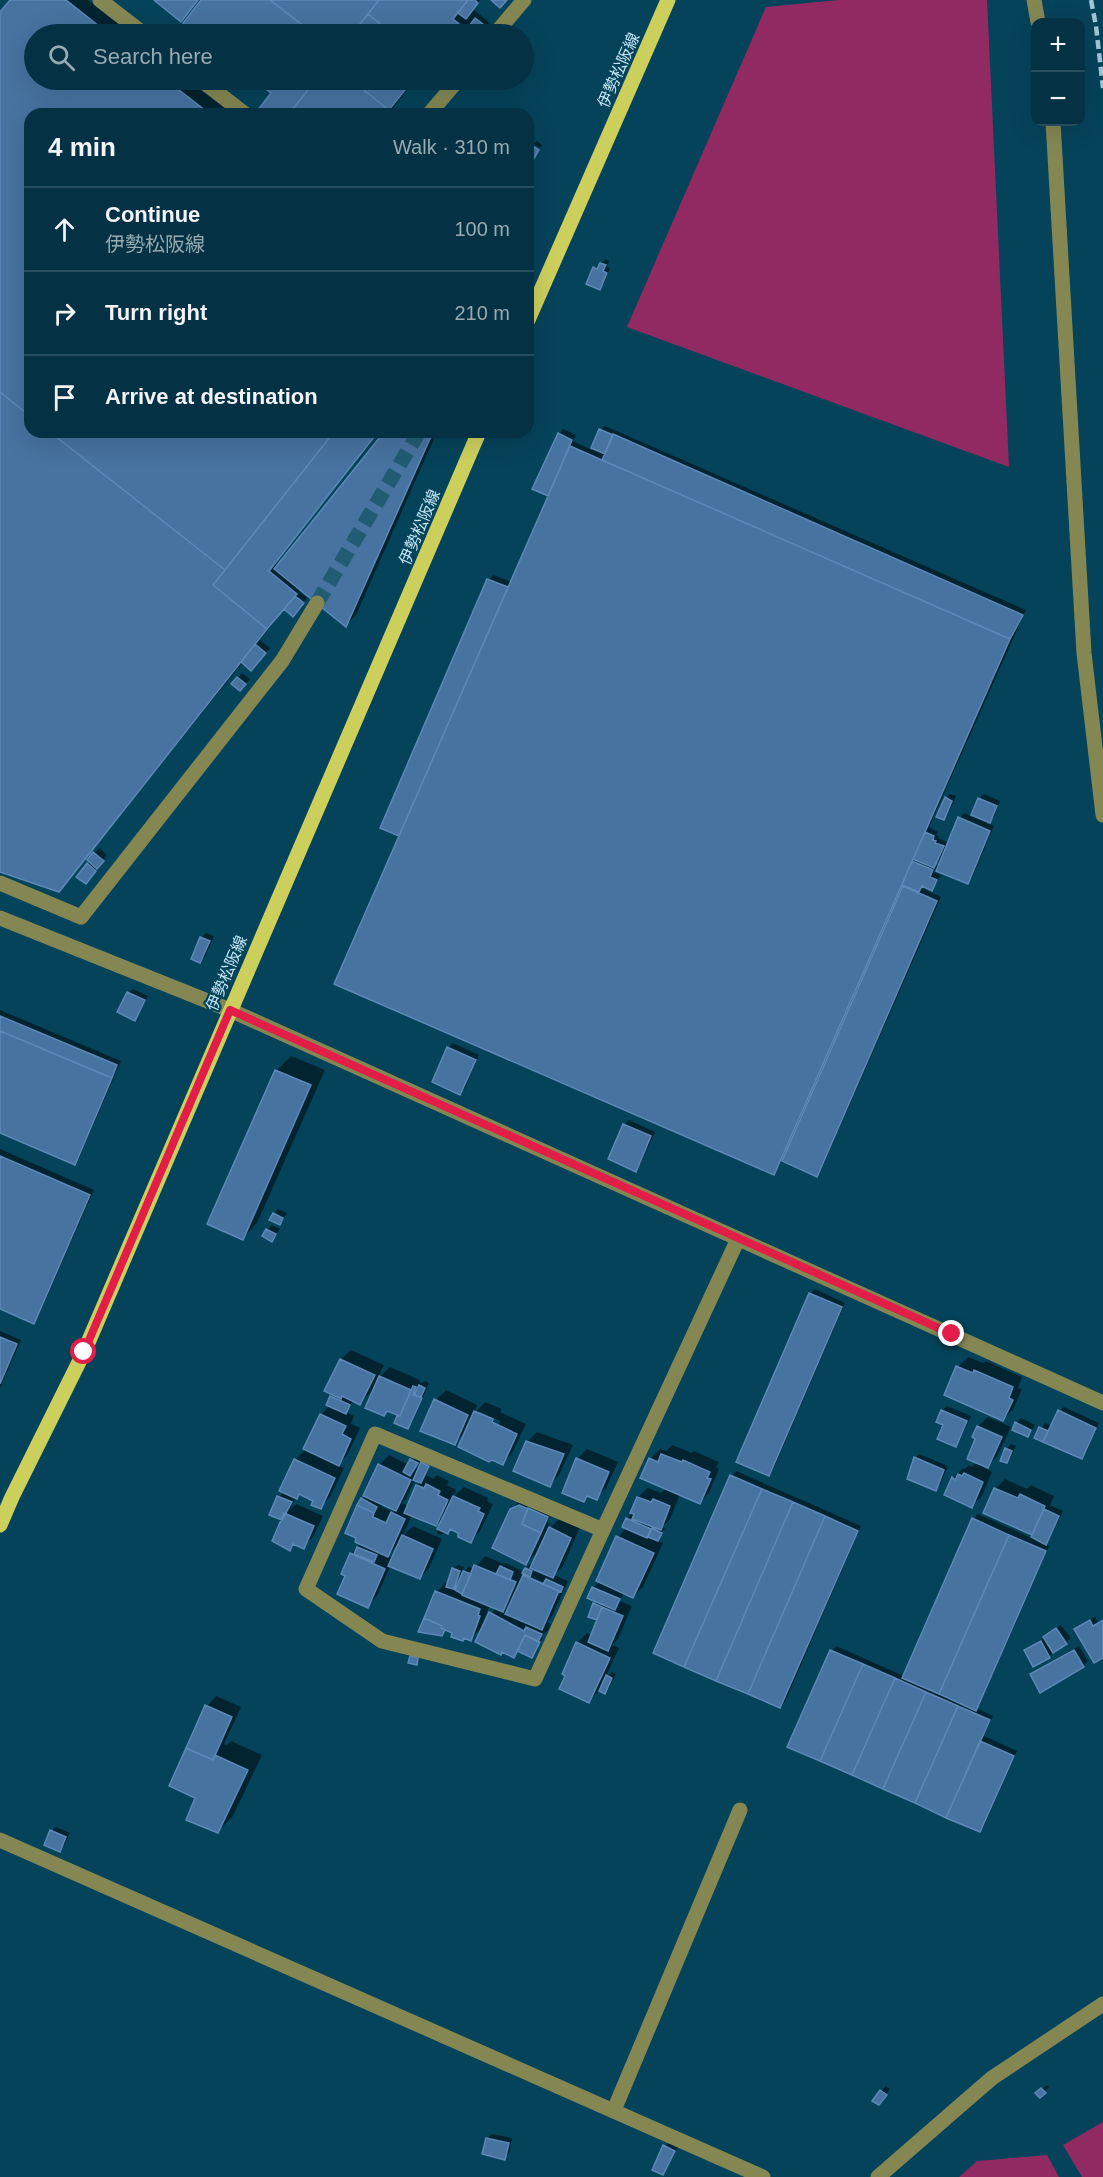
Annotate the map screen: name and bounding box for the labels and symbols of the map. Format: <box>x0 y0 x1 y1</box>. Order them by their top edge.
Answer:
street label: 伊勢松阪線 <box>594 30 642 110</box>
street label: 伊勢松阪線 <box>396 487 443 567</box>
street label: 伊勢松阪線 <box>203 933 250 1013</box>
route end <box>938 1320 964 1346</box>
route start <box>70 1338 96 1364</box>

